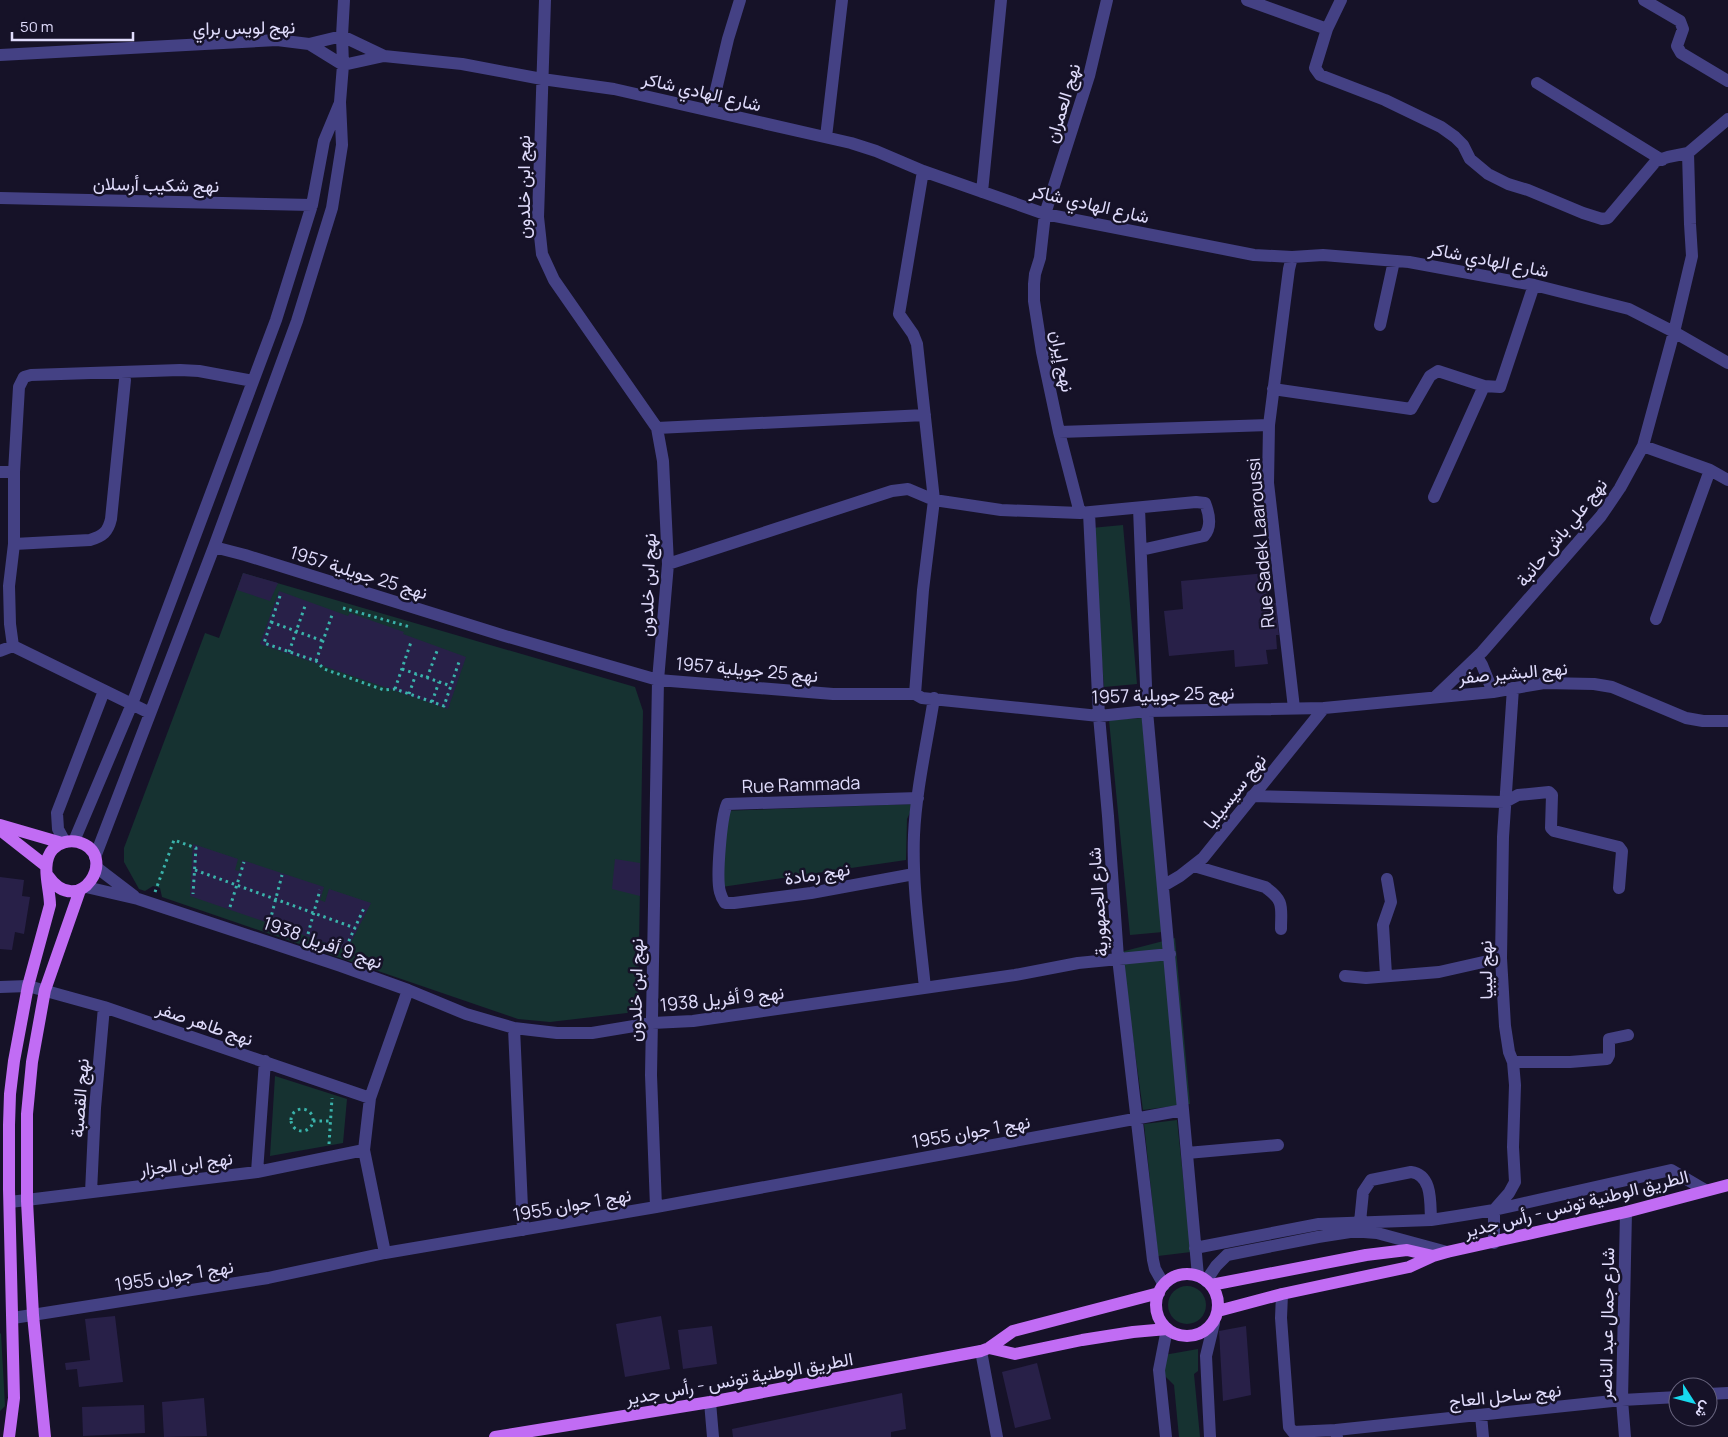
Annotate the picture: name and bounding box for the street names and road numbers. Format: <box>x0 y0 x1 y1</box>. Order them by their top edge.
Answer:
street label: نهج لويس براي <box>192 14 296 44</box>
street label: نهج العمران <box>1039 60 1086 146</box>
street label: شارع الهادي شاكر <box>638 65 764 120</box>
street label: نهج ابن خلدون <box>511 135 536 239</box>
street label: نهج شكيب أرسلان <box>93 171 219 198</box>
street label: شارع الهادي شاكر <box>1026 177 1152 232</box>
street label: شارع الهادي شاكر <box>1425 235 1551 286</box>
street label: نهج إيران <box>1044 328 1081 394</box>
street label: Rue Sadek Laaroussi <box>1241 457 1279 629</box>
street label: نهج علي باش حانبة <box>1510 473 1615 594</box>
street label: نهج ابن خلدون <box>633 533 662 637</box>
street label: نهج 25 جويلية 1957 <box>287 540 431 605</box>
street label: نهج 25 جويلية 1957 <box>675 651 819 688</box>
street label: نهج البشير صفر <box>1456 655 1569 690</box>
street label: نهج 25 جويلية 1957 <box>1091 680 1235 709</box>
street label: نهج سيسيليا <box>1197 748 1272 834</box>
street label: Rue Rammada <box>741 770 861 798</box>
street label: شارع الجمهورية <box>1081 846 1114 958</box>
street label: نهج رمادة <box>782 856 852 891</box>
street label: نهج 9 أفريل 1938 <box>260 910 386 975</box>
street label: نهج ابن خلدون <box>622 938 649 1042</box>
street label: نهج ليبيا <box>1472 940 1499 1000</box>
street label: نهج 9 أفريل 1938 <box>659 980 785 1017</box>
street label: نهج طاهر صفر <box>152 995 256 1052</box>
street label: نهج القصبة <box>64 1058 95 1139</box>
street label: نهج 1 جوان 1955 <box>910 1109 1032 1154</box>
street label: نهج ابن الجزار <box>137 1145 234 1182</box>
street label: الطريق الوطنية تونس - رأس جدير <box>1460 1163 1691 1243</box>
street label: نهج 1 جوان 1955 <box>511 1182 633 1227</box>
street label: شارع جمال عبد الناصر <box>1593 1247 1620 1402</box>
street label: نهج 1 جوان 1955 <box>113 1254 235 1297</box>
street label: الطريق الوطنية تونس - رأس جدير <box>622 1346 855 1410</box>
street label: نهج ساحل العاج <box>1447 1377 1563 1414</box>

